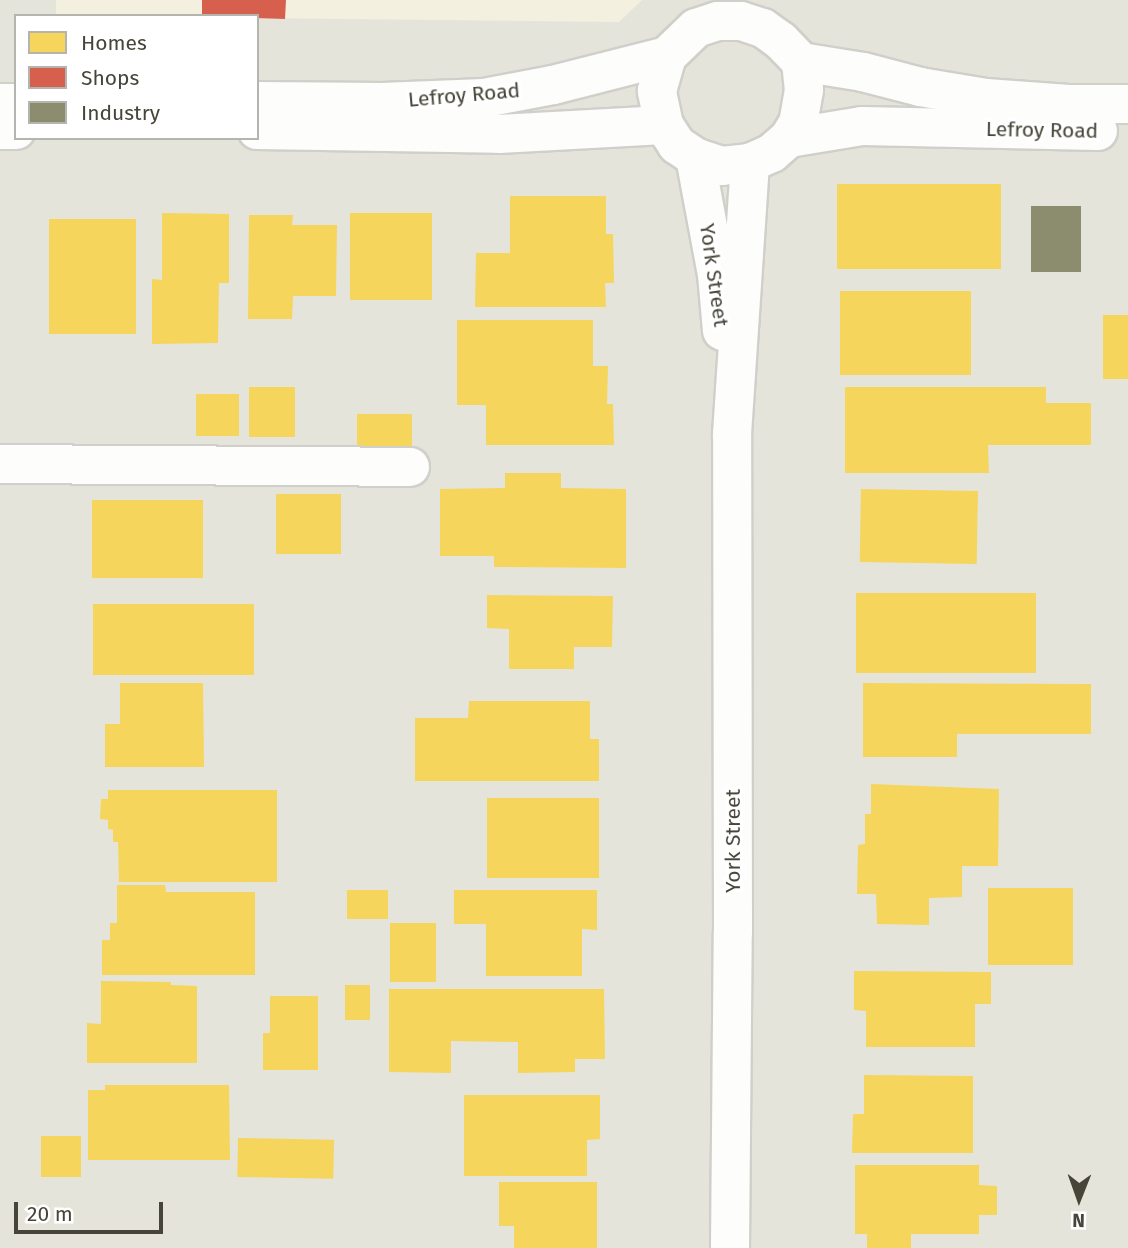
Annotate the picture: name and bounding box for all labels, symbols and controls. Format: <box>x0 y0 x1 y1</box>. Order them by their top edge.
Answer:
legend <box>14 14 259 140</box>
text: Homes <box>81 30 147 56</box>
text: Shops <box>81 65 139 91</box>
street label: Lefroy Road <box>407 78 521 112</box>
text: Industry <box>81 100 160 126</box>
street label: Lefroy Road <box>986 116 1098 144</box>
street label: York Street <box>694 222 734 328</box>
street label: York Street <box>720 789 746 893</box>
north arrow <box>1044 1164 1114 1234</box>
scale bar <box>18 1188 166 1232</box>
text: 20 m <box>27 1201 73 1227</box>
text: N <box>1072 1209 1085 1232</box>

